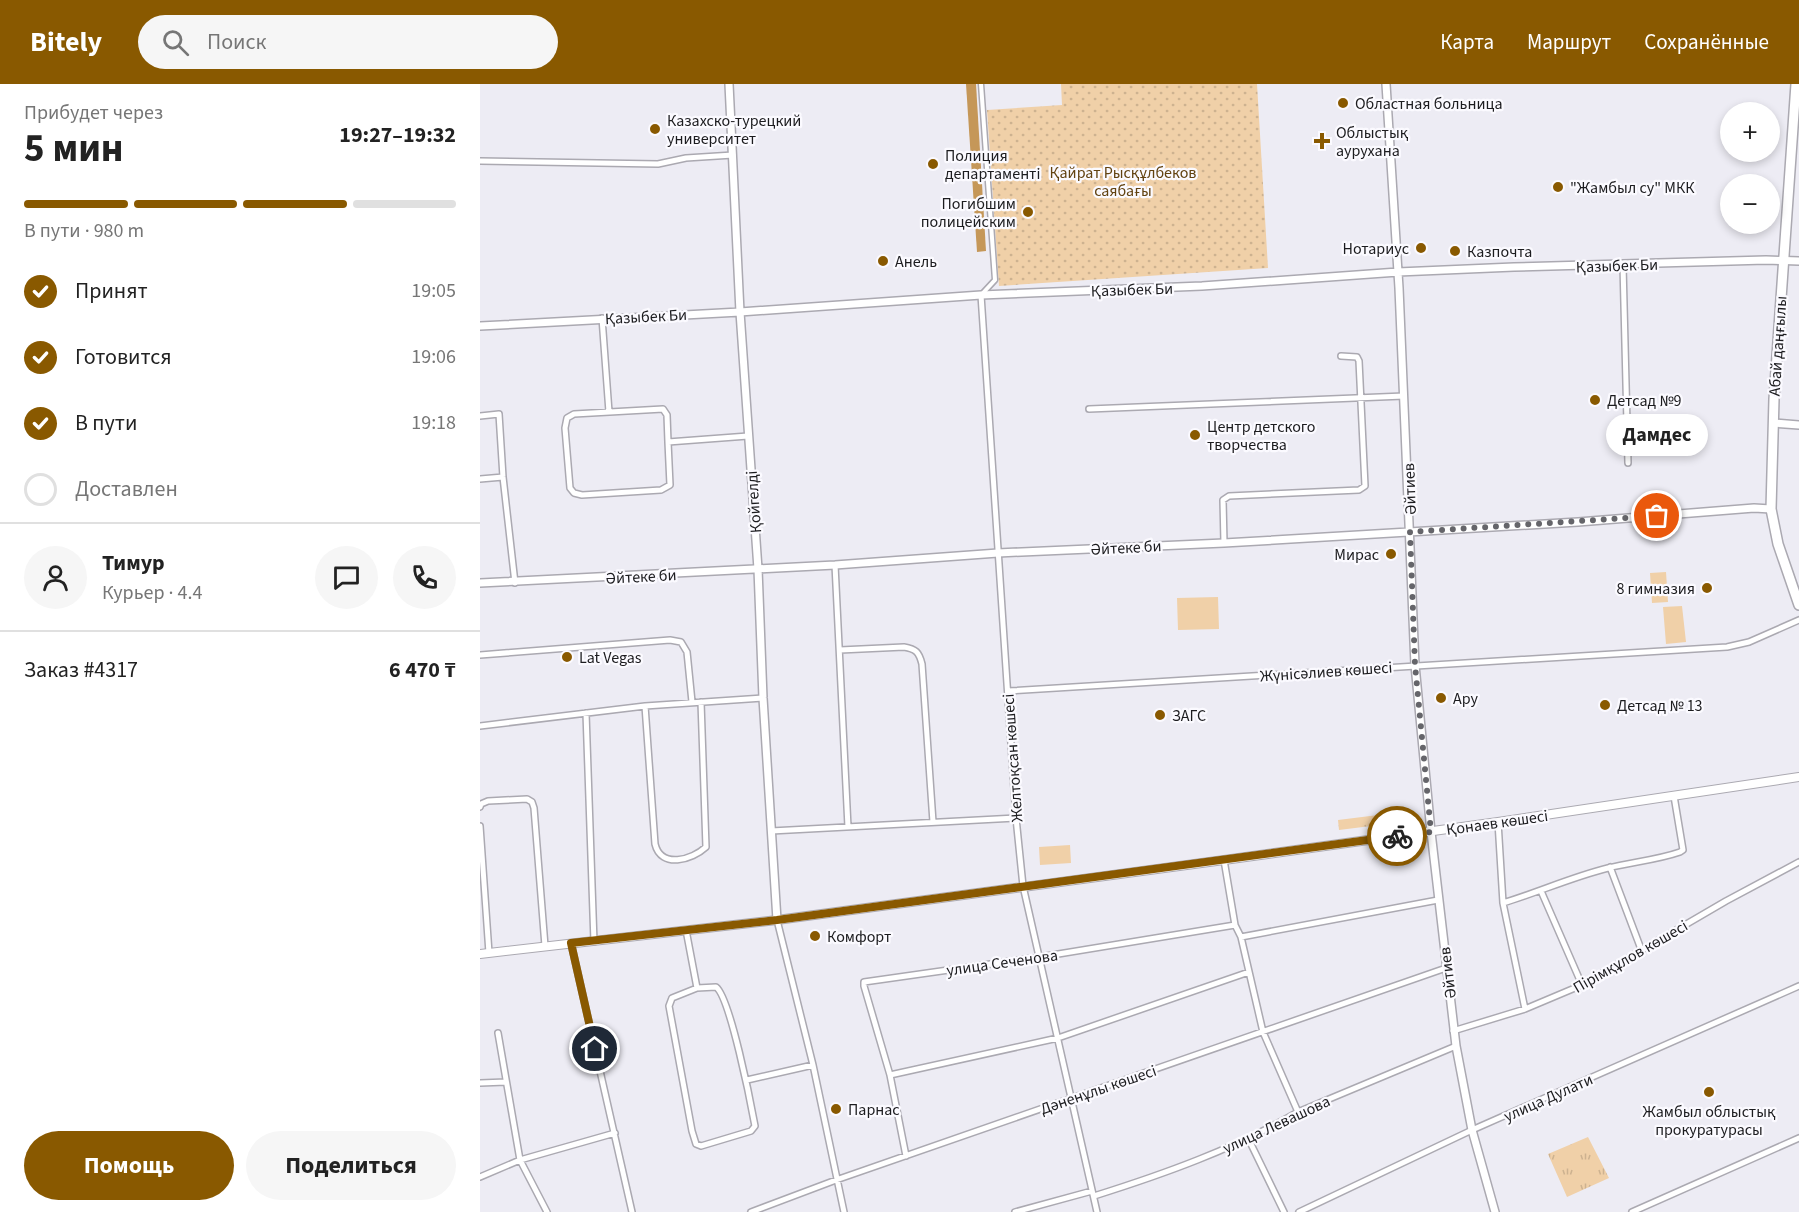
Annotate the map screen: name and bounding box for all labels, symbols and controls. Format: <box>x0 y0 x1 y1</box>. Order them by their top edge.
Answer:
search box <box>138 15 558 69</box>
text: Bitely <box>30 22 102 62</box>
icon: search <box>159 26 192 59</box>
text: Поиск <box>207 26 266 58</box>
text: Карта <box>1440 27 1494 57</box>
text: Маршрут <box>1527 27 1611 57</box>
text: Сохранённые <box>1644 27 1769 57</box>
place label: Областная больница <box>1355 93 1503 115</box>
marker: Областная больница <box>1336 96 1350 110</box>
text: Прибудет через <box>24 99 163 127</box>
map controls <box>1720 102 1780 234</box>
button: + <box>1720 102 1780 162</box>
place label: Казахско-турецкий университет <box>667 110 801 150</box>
text: 19:27–19:32 <box>339 119 456 151</box>
text: 5 мин <box>24 121 124 177</box>
marker: Казахско-турецкий университет <box>648 122 662 136</box>
place label: Облыстық аурухана <box>1336 122 1409 162</box>
marker: Облыстық аурухана <box>1313 132 1331 150</box>
place label: Полиция департаменті <box>945 145 1040 185</box>
marker: Полиция департаменті <box>926 157 940 171</box>
park label: Қайрат Рысқұлбеков саябағы <box>1050 162 1196 202</box>
button: − <box>1720 174 1780 234</box>
place label: "Жамбыл су" МКК <box>1570 177 1695 199</box>
marker: "Жамбыл су" МКК <box>1551 180 1565 194</box>
place label: Погибшим полицейским <box>921 193 1016 233</box>
marker: Погибшим полицейским <box>1021 205 1035 219</box>
text: В пути · 980 m <box>24 217 144 245</box>
place label: Нотариус <box>1342 238 1409 260</box>
marker: Нотариус <box>1414 241 1428 255</box>
place label: Казпочта <box>1467 241 1532 263</box>
marker: Казпочта <box>1448 244 1462 258</box>
place label: Анель <box>895 251 937 273</box>
marker: Анель <box>876 254 890 268</box>
street label: Қазыбек Би <box>1576 254 1659 278</box>
icon: check <box>24 275 57 308</box>
text: Принят <box>75 275 148 307</box>
text: 19:05 <box>411 277 456 305</box>
street label: Қазыбек Би <box>1091 278 1174 302</box>
street label: Абай даңғылы <box>1764 295 1792 397</box>
street label: Қазыбек Би <box>604 304 688 330</box>
icon: check <box>24 341 57 374</box>
text: Готовится <box>75 341 172 373</box>
text: 19:06 <box>411 343 456 371</box>
place label: Детсад №9 <box>1607 390 1681 412</box>
marker: Детсад №9 <box>1588 393 1602 407</box>
icon: check <box>24 407 57 440</box>
text: В пути <box>75 407 137 439</box>
text: 19:18 <box>411 409 456 437</box>
callout: Дамдес <box>1606 414 1708 456</box>
place label: Центр детского творчества <box>1207 416 1315 456</box>
text: Дамдес <box>1623 421 1691 449</box>
marker: Центр детского творчества <box>1188 428 1202 442</box>
street label: Әйтиев <box>1398 463 1422 515</box>
street label: Қойгелді <box>741 470 767 534</box>
text: Доставлен <box>75 473 178 505</box>
pin <box>1631 490 1682 541</box>
icon: bag <box>1640 499 1673 532</box>
street label: Әйтеке би <box>1090 535 1162 561</box>
place label: Мирас <box>1334 544 1379 566</box>
button: person <box>24 546 87 609</box>
button: chat <box>315 546 378 609</box>
button: phone <box>393 546 456 609</box>
text: Тимур <box>102 547 165 579</box>
marker: Мирас <box>1384 547 1398 561</box>
street label: Әйтеке би <box>605 564 677 590</box>
place label: 8 гимназия <box>1616 578 1695 600</box>
text: Курьер · 4.4 <box>102 579 202 607</box>
marker: 8 гимназия <box>1700 581 1714 595</box>
place label: Lat Vegas <box>579 647 642 669</box>
marker: Lat Vegas <box>560 650 574 664</box>
text: Заказ #4317 <box>24 654 138 686</box>
text: 6 470 ₸ <box>389 654 456 686</box>
street label: Жүнісәлиев көшесі <box>1259 656 1393 688</box>
place label: Ару <box>1453 688 1479 710</box>
marker: Ару <box>1434 691 1448 705</box>
street label: Желтоқсан көшесі <box>998 693 1028 823</box>
place label: Детсад № 13 <box>1617 695 1703 717</box>
marker: Детсад № 13 <box>1598 698 1612 712</box>
place label: ЗАГС <box>1172 705 1206 727</box>
marker: ЗАГС <box>1153 708 1167 722</box>
street label: Қонаев көшесі <box>1445 805 1549 841</box>
courier <box>1367 806 1427 866</box>
icon: bike <box>1381 820 1414 853</box>
street label: Пірімқұлов көшесі <box>1569 915 1692 999</box>
place label: Комфорт <box>827 926 891 948</box>
marker: Комфорт <box>808 929 822 943</box>
street label: улица Сеченова <box>945 944 1059 982</box>
street label: Әйтиев <box>1434 946 1462 1000</box>
pin <box>569 1023 620 1074</box>
icon: home <box>578 1032 611 1065</box>
street label: Дәненұлы көшесі <box>1037 1060 1159 1120</box>
street label: улица Дулати <box>1500 1068 1597 1127</box>
marker: Жамбыл облыстық прокуратурасы <box>1702 1085 1716 1099</box>
street label: улица Левашова <box>1219 1090 1334 1159</box>
place label: Парнас <box>848 1099 900 1121</box>
place label: Жамбыл облыстық прокуратурасы <box>1642 1101 1776 1141</box>
marker: Парнас <box>829 1102 843 1116</box>
button: Помощь <box>24 1131 234 1200</box>
button: Поделиться <box>246 1131 456 1200</box>

